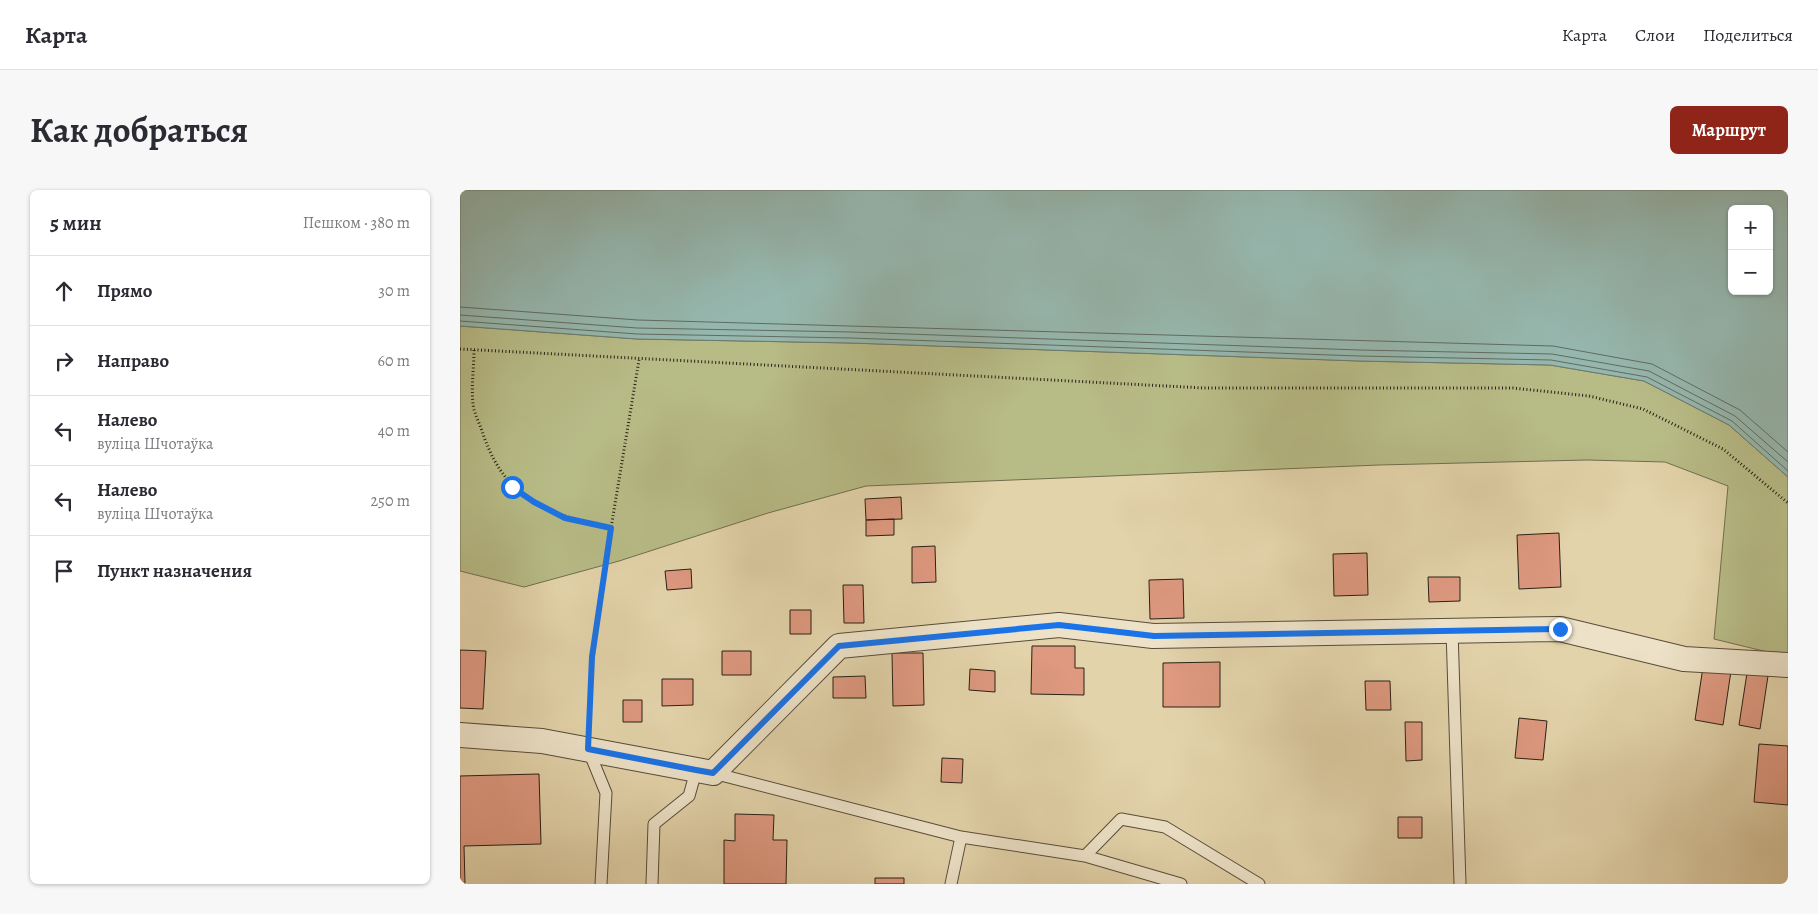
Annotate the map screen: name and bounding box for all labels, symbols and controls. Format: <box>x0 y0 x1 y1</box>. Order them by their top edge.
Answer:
text: Карта <box>25 19 87 51</box>
text: Карта <box>1562 23 1607 47</box>
text: Слои <box>1635 23 1675 47</box>
text: Поделиться <box>1703 23 1793 47</box>
text: Как добраться <box>30 106 248 154</box>
button: Маршрут <box>1670 106 1788 154</box>
map controls <box>1728 205 1773 295</box>
button: + <box>1728 205 1773 250</box>
text: 5 мин <box>50 209 102 237</box>
text: Пешком · 380 m <box>303 212 410 234</box>
button: − <box>1728 250 1773 295</box>
icon: ahead <box>50 277 78 305</box>
text: Прямо <box>97 278 152 304</box>
text: 30 m <box>378 280 410 302</box>
icon: right <box>50 347 78 375</box>
text: Направо <box>97 348 169 374</box>
text: 60 m <box>378 350 410 372</box>
text: Налево <box>97 407 157 433</box>
icon: left <box>50 417 78 445</box>
text: 40 m <box>378 420 410 442</box>
text: вуліца Шчотаўка <box>97 433 213 455</box>
route start <box>501 476 524 499</box>
text: Налево <box>97 477 157 503</box>
icon: left <box>50 487 78 515</box>
text: 250 m <box>371 490 410 512</box>
text: вуліца Шчотаўка <box>97 503 213 525</box>
icon: arrive <box>50 557 78 585</box>
text: Пункт назначения <box>97 558 252 584</box>
route end <box>1549 618 1572 641</box>

